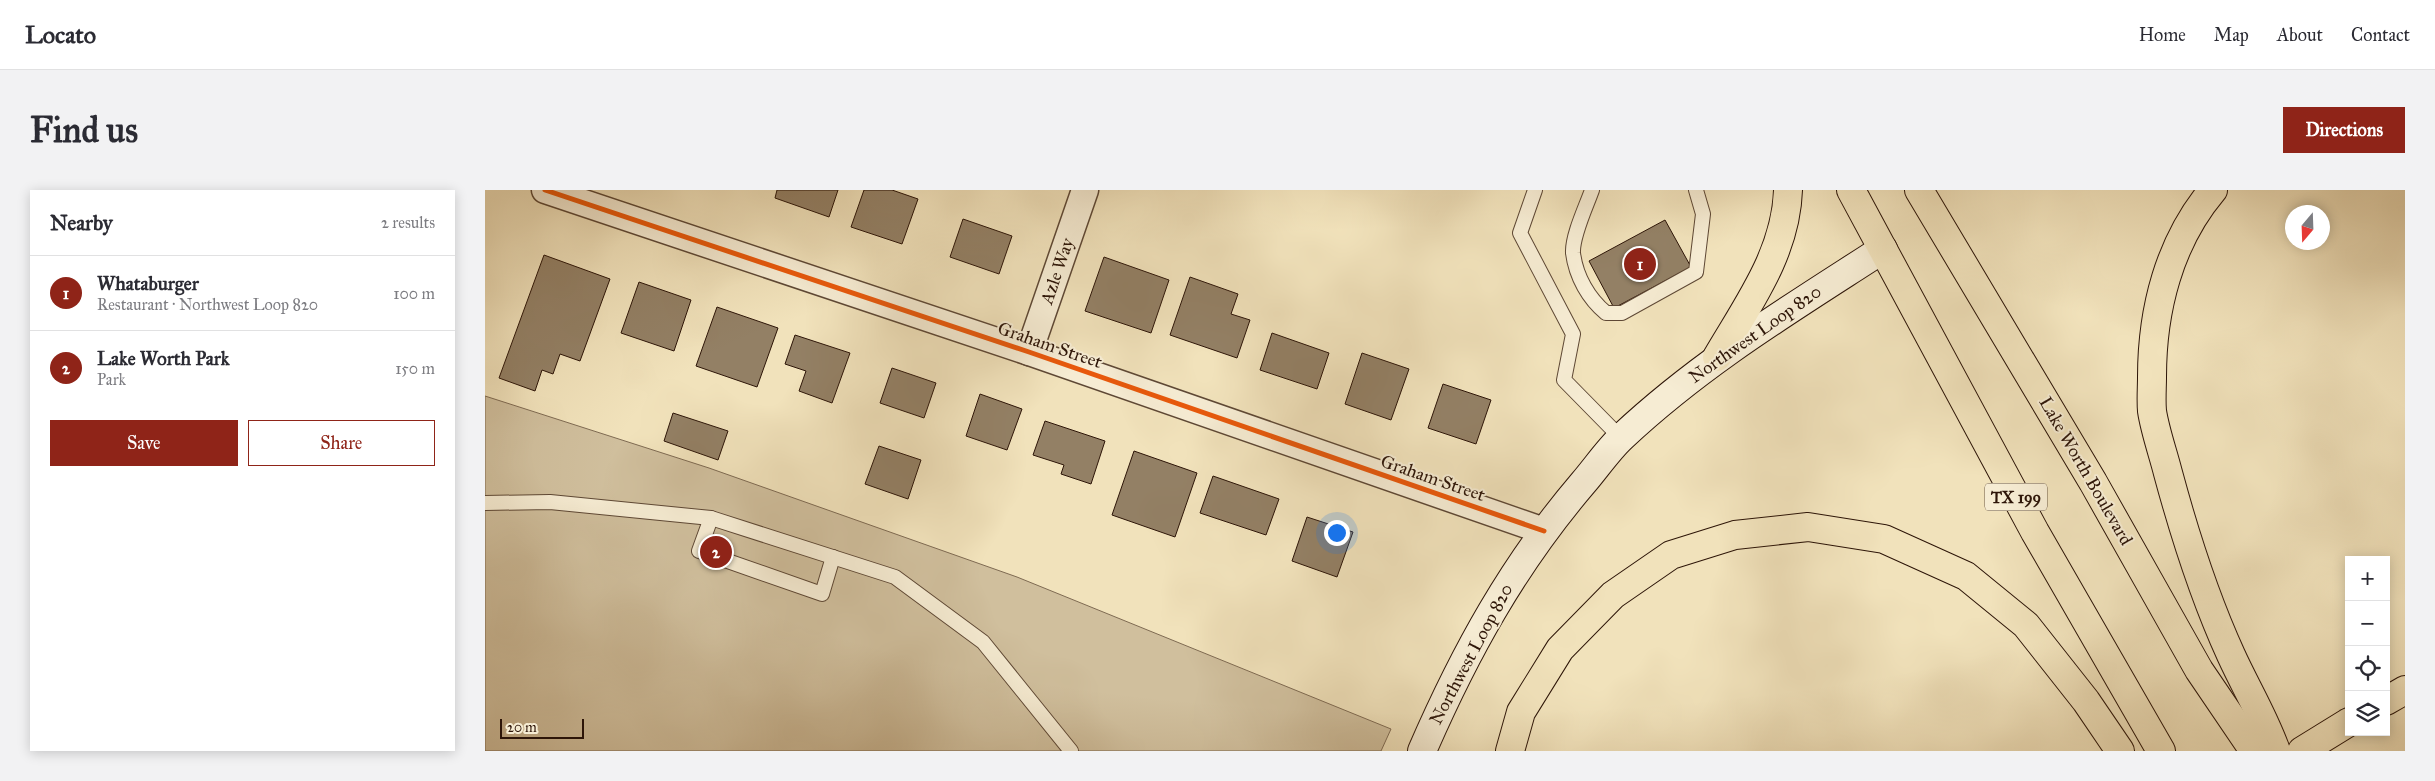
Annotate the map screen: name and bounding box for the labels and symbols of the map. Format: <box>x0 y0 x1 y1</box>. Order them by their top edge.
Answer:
north arrow <box>2285 205 2330 250</box>
street label: Azle Way <box>1035 234 1079 308</box>
pin: 1 <box>1624 245 1656 283</box>
street label: Northwest Loop 820 <box>1685 280 1825 388</box>
street label: Graham Street <box>995 317 1106 373</box>
street label: Lake Worth Boulevard <box>2035 393 2137 549</box>
street label: Graham Street <box>1378 450 1489 506</box>
road number: TX 199 <box>1985 484 2047 510</box>
your location <box>1324 520 1350 546</box>
pin: 2 <box>700 533 732 571</box>
street label: Northwest Loop 820 <box>1425 580 1517 728</box>
scale bar <box>500 716 584 739</box>

